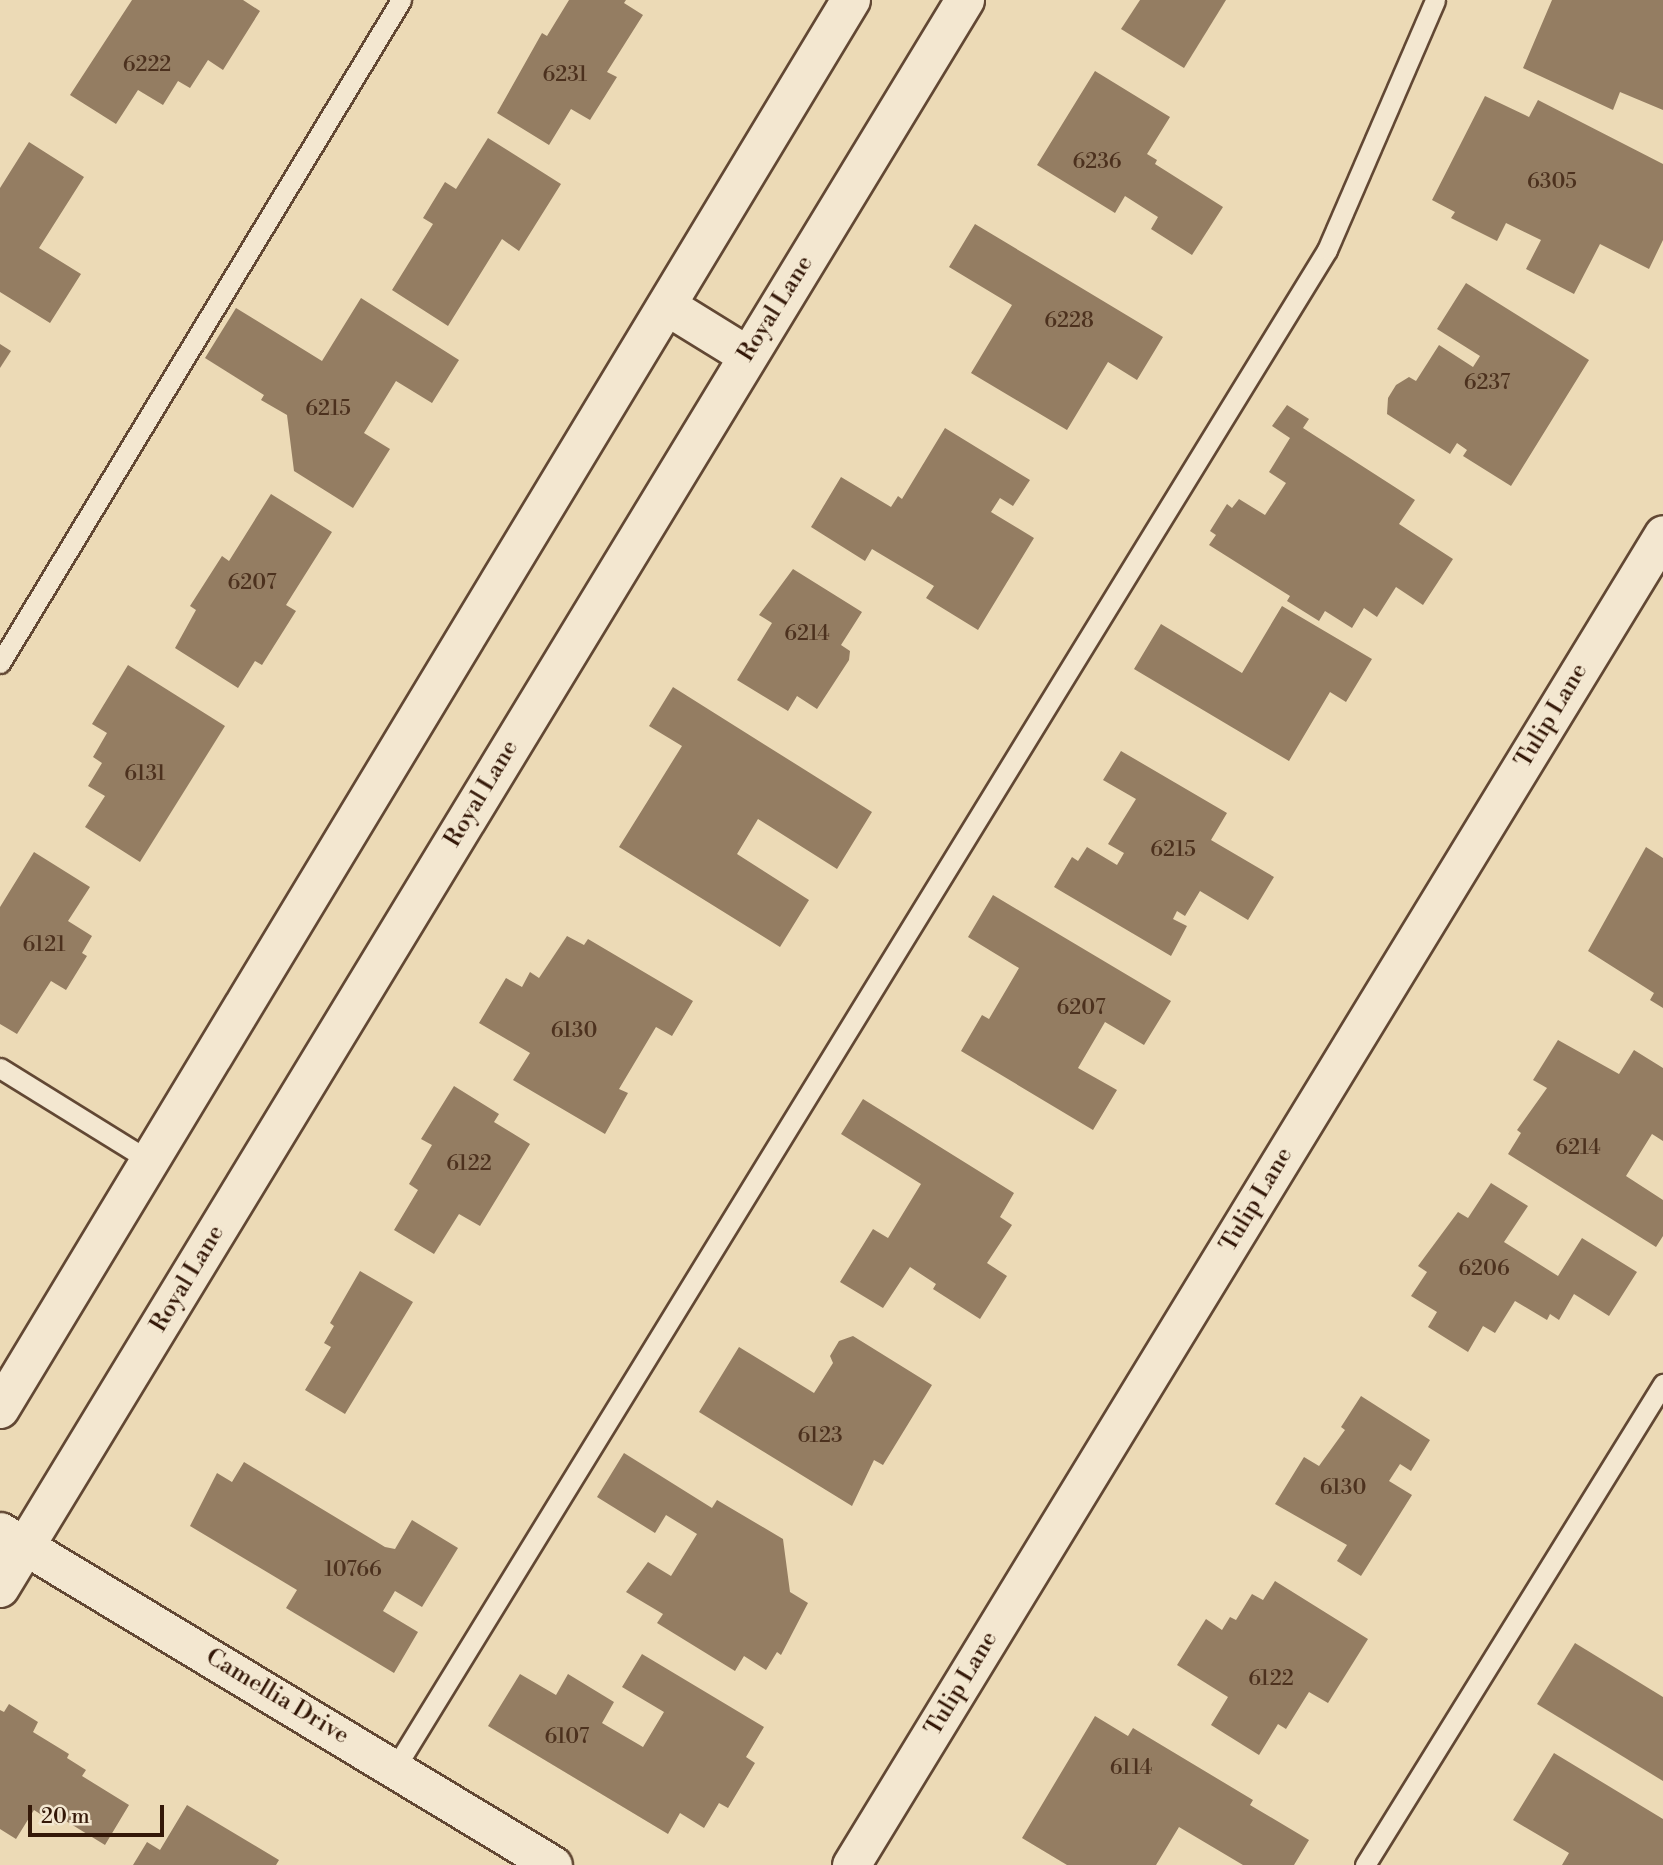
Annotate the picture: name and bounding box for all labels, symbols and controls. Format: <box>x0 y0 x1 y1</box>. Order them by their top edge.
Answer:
house number: 6222 <box>123 52 171 78</box>
house number: 6231 <box>543 62 587 88</box>
house number: 6236 <box>1072 149 1122 175</box>
house number: 6305 <box>1527 169 1577 195</box>
street label: Royal Lane <box>732 251 820 367</box>
house number: 6228 <box>1044 308 1094 334</box>
house number: 6237 <box>1464 370 1510 396</box>
house number: 6215 <box>305 396 351 422</box>
house number: 6207 <box>228 570 276 596</box>
house number: 6214 <box>784 621 830 647</box>
street label: Tulip Lane <box>1510 658 1594 774</box>
street label: Royal Lane <box>439 735 525 853</box>
house number: 6131 <box>124 761 166 787</box>
house number: 6215 <box>1150 837 1196 863</box>
house number: 6121 <box>23 932 65 958</box>
house number: 6207 <box>1057 995 1105 1021</box>
house number: 6130 <box>551 1018 597 1044</box>
house number: 6214 <box>1555 1135 1601 1161</box>
street label: Tulip Lane <box>1215 1142 1299 1258</box>
house number: 6122 <box>446 1151 492 1177</box>
street label: Royal Lane <box>145 1220 231 1338</box>
house number: 6206 <box>1458 1256 1510 1282</box>
house number: 6123 <box>797 1423 843 1449</box>
house number: 6130 <box>1320 1475 1366 1501</box>
house number: 10766 <box>324 1557 382 1583</box>
street label: Tulip Lane <box>920 1626 1004 1742</box>
street label: Camellia Drive <box>200 1643 354 1751</box>
house number: 6122 <box>1248 1666 1294 1692</box>
house number: 6107 <box>545 1724 589 1750</box>
house number: 6114 <box>1110 1755 1152 1781</box>
scale bar <box>32 1792 168 1836</box>
text: 20 m <box>41 1804 90 1830</box>

